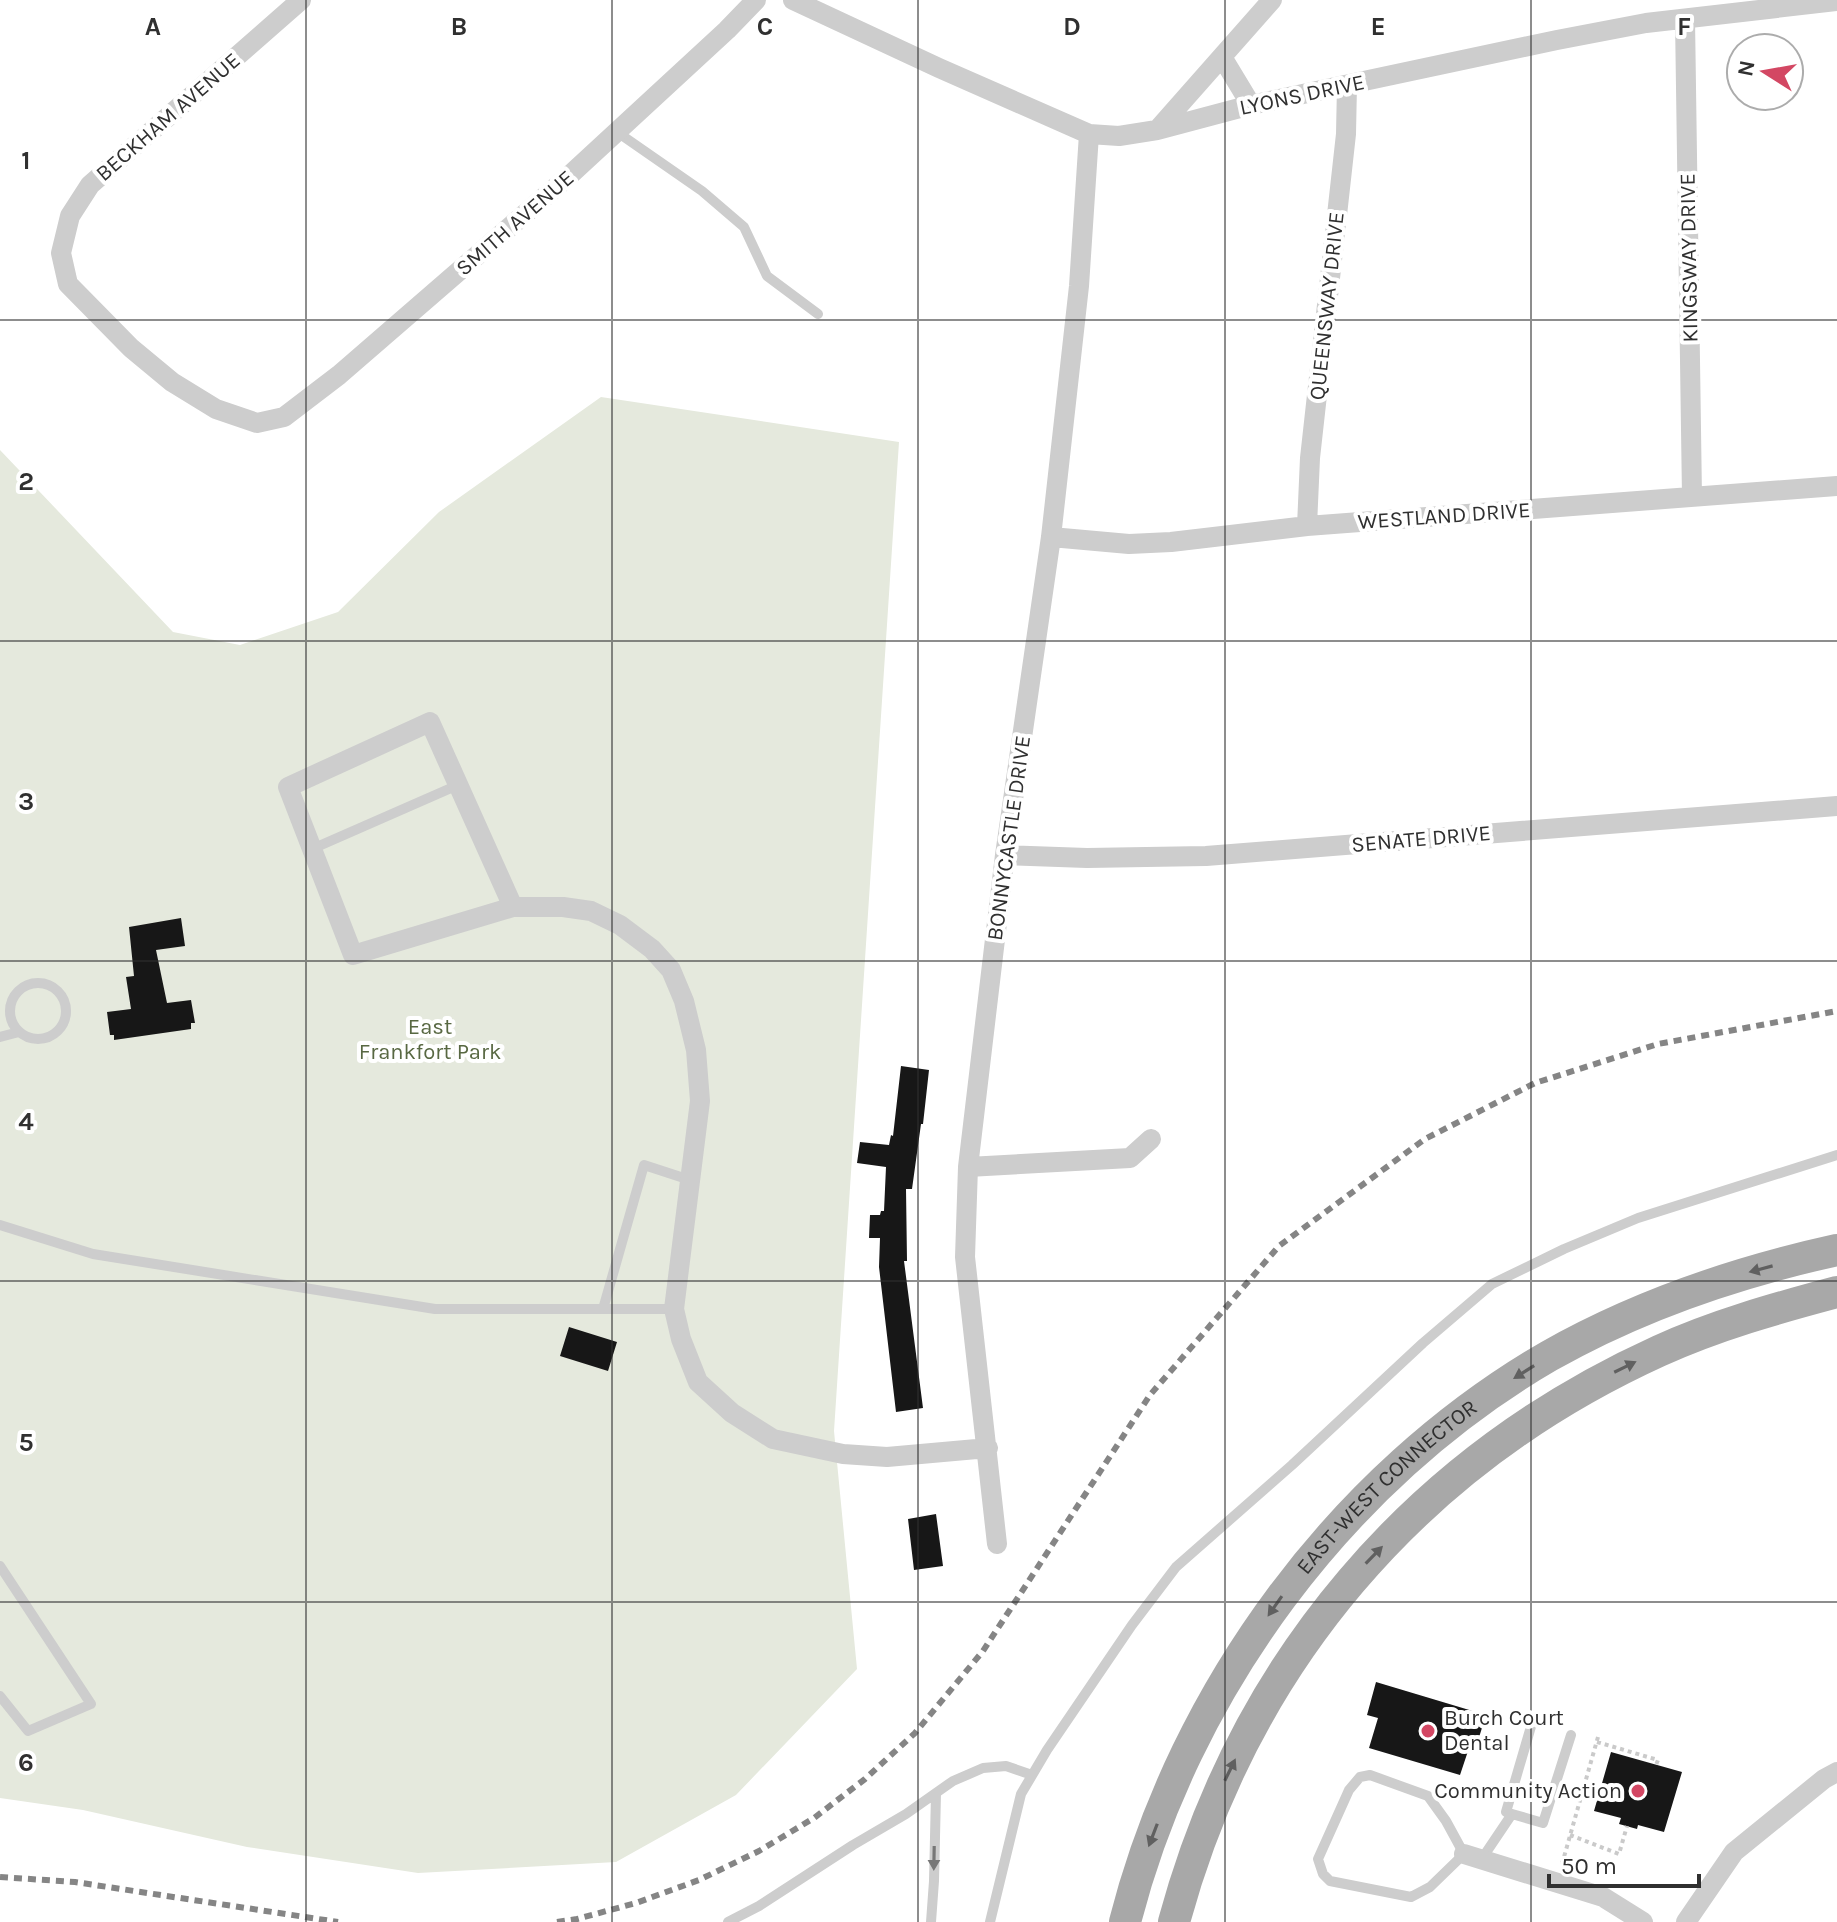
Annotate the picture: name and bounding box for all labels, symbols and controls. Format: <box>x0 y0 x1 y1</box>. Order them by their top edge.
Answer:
text: A <box>145 11 161 42</box>
text: B <box>451 11 467 42</box>
text: C <box>757 11 773 42</box>
text: D <box>1063 11 1081 42</box>
text: E <box>1370 11 1386 42</box>
text: F <box>1677 11 1691 42</box>
north arrow <box>1725 32 1805 112</box>
street label: BECKHAM AVENUE <box>91 47 245 187</box>
text: N <box>1732 58 1761 79</box>
street label: LYONS DRIVE <box>1237 69 1367 121</box>
text: 1 <box>21 145 31 176</box>
street label: SMITH AVENUE <box>451 165 579 281</box>
street label: KINGSWAY DRIVE <box>1675 173 1703 343</box>
street label: QUEENSWAY DRIVE <box>1304 211 1350 401</box>
text: 2 <box>18 466 34 497</box>
street label: WESTLAND DRIVE <box>1357 497 1531 535</box>
street label: BONNYCASTLE DRIVE <box>982 734 1036 942</box>
text: 3 <box>18 786 34 817</box>
street label: SENATE DRIVE <box>1350 820 1492 858</box>
park label: East Frankfort Park <box>359 1014 501 1065</box>
text: 4 <box>18 1106 34 1137</box>
one-way arrow <box>1749 1263 1774 1275</box>
one-way arrow <box>1614 1360 1637 1374</box>
one-way arrow <box>1513 1365 1535 1379</box>
street label: EAST-WEST CONNECTOR <box>1291 1394 1482 1579</box>
text: 5 <box>18 1427 34 1458</box>
one-way arrow <box>1364 1546 1382 1565</box>
one-way arrow <box>1268 1596 1283 1617</box>
place label: Burch Court Dental <box>1444 1705 1564 1756</box>
marker: Burch Court Dental <box>1419 1722 1437 1740</box>
text: 6 <box>18 1747 34 1778</box>
one-way arrow <box>1223 1758 1236 1781</box>
place label: Community Action <box>1434 1778 1622 1804</box>
marker: Community Action <box>1629 1782 1647 1800</box>
one-way arrow <box>1146 1823 1159 1847</box>
scale bar <box>1549 1838 1699 1888</box>
one-way arrow <box>928 1846 941 1871</box>
text: 50 m <box>1561 1852 1617 1880</box>

